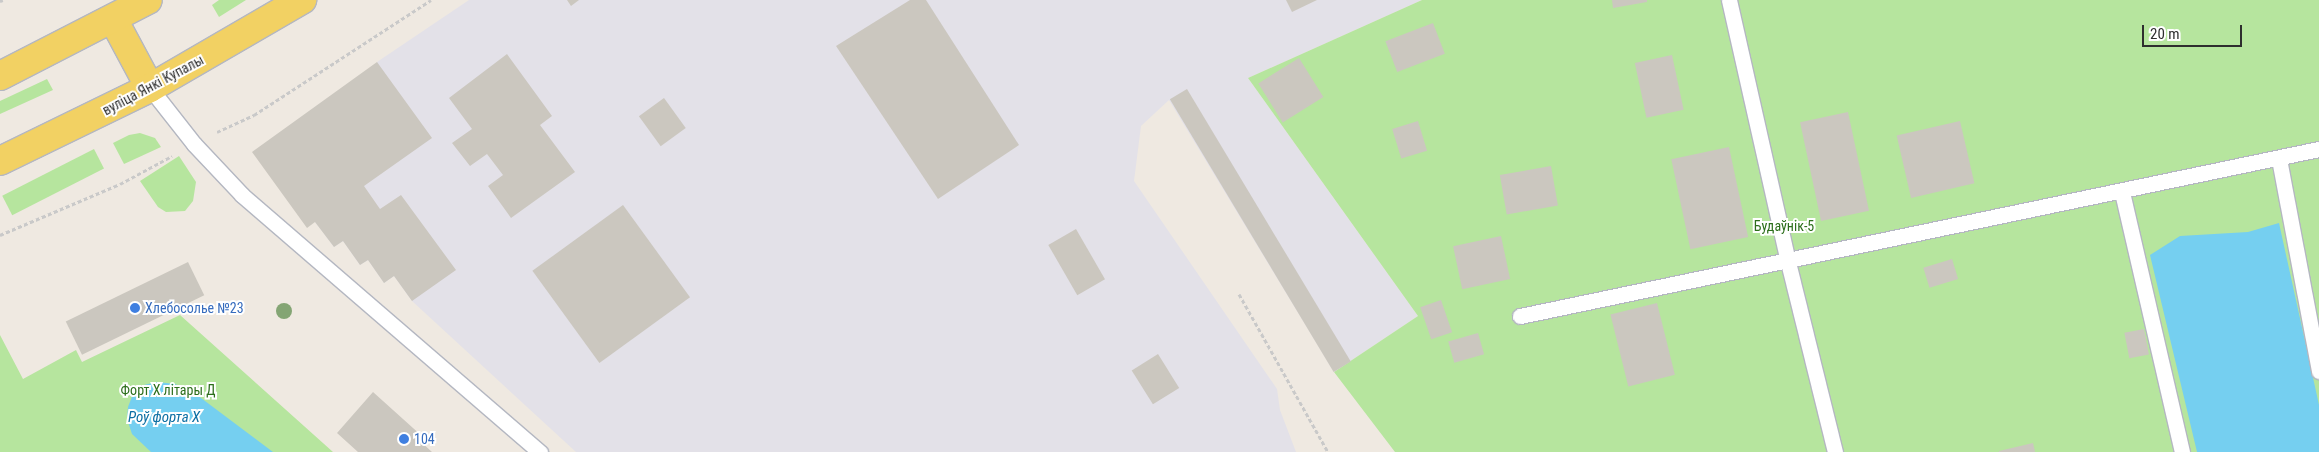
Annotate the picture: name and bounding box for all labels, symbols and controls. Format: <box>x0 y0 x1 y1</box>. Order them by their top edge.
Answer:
scale bar <box>2144 15 2244 47</box>
text: 20 m <box>2150 25 2180 43</box>
street label: вуліца Янкі Купалы <box>100 51 206 119</box>
park label: Будаўнік-5 <box>1754 218 1814 234</box>
place label: Хлебосолье №23 <box>145 300 244 316</box>
marker: Хлебосолье №23 <box>129 302 141 314</box>
park label: Форт X літары Д <box>121 382 215 398</box>
water label: Роў форта Х <box>128 409 200 427</box>
place label: 104 <box>414 431 435 447</box>
marker: 104 <box>398 433 410 445</box>

